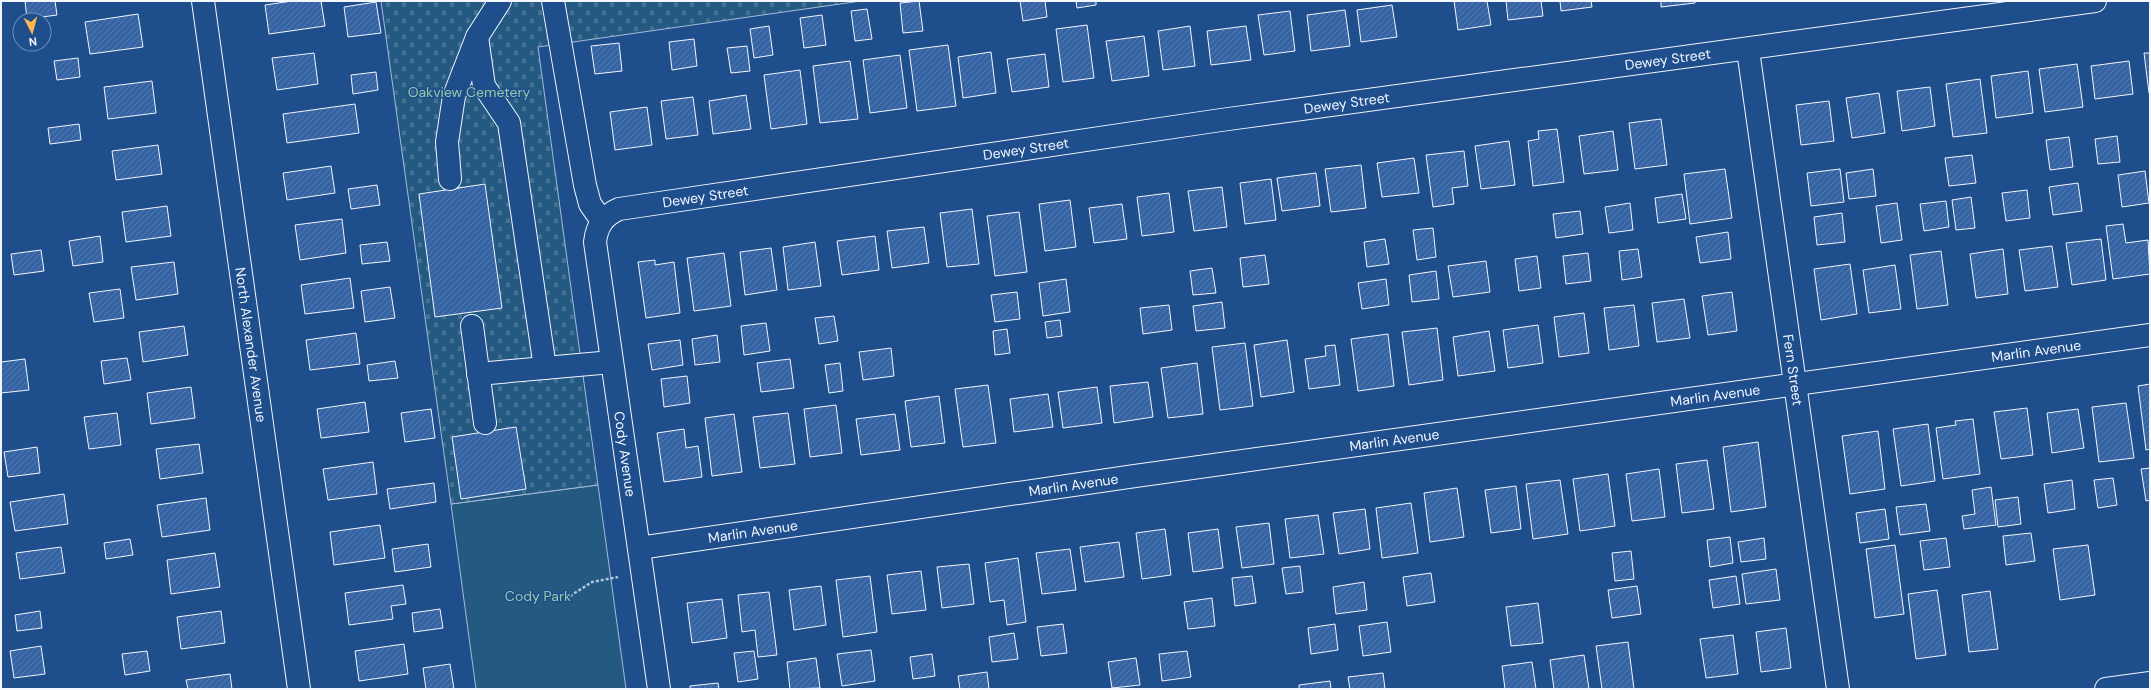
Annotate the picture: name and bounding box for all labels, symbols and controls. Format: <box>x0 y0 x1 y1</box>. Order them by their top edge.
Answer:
north arrow <box>12 12 52 52</box>
text: N <box>28 35 38 49</box>
street label: Dewey Street <box>1624 44 1712 74</box>
park label: Oakview Cemetery <box>408 83 531 101</box>
street label: Dewey Street <box>1303 88 1391 118</box>
street label: Dewey Street <box>982 134 1070 164</box>
street label: Dewey Street <box>661 181 750 211</box>
street label: North Alexander Avenue <box>231 266 271 423</box>
street label: Fern Street <box>1779 333 1807 407</box>
street label: Marlin Avenue <box>1990 336 2082 366</box>
street label: Marlin Avenue <box>1669 380 1761 411</box>
street label: Cody Avenue <box>610 410 640 498</box>
street label: Marlin Avenue <box>1348 425 1440 455</box>
street label: Marlin Avenue <box>1027 470 1120 500</box>
street label: Marlin Avenue <box>707 516 799 547</box>
park label: Cody Park <box>505 587 571 605</box>

